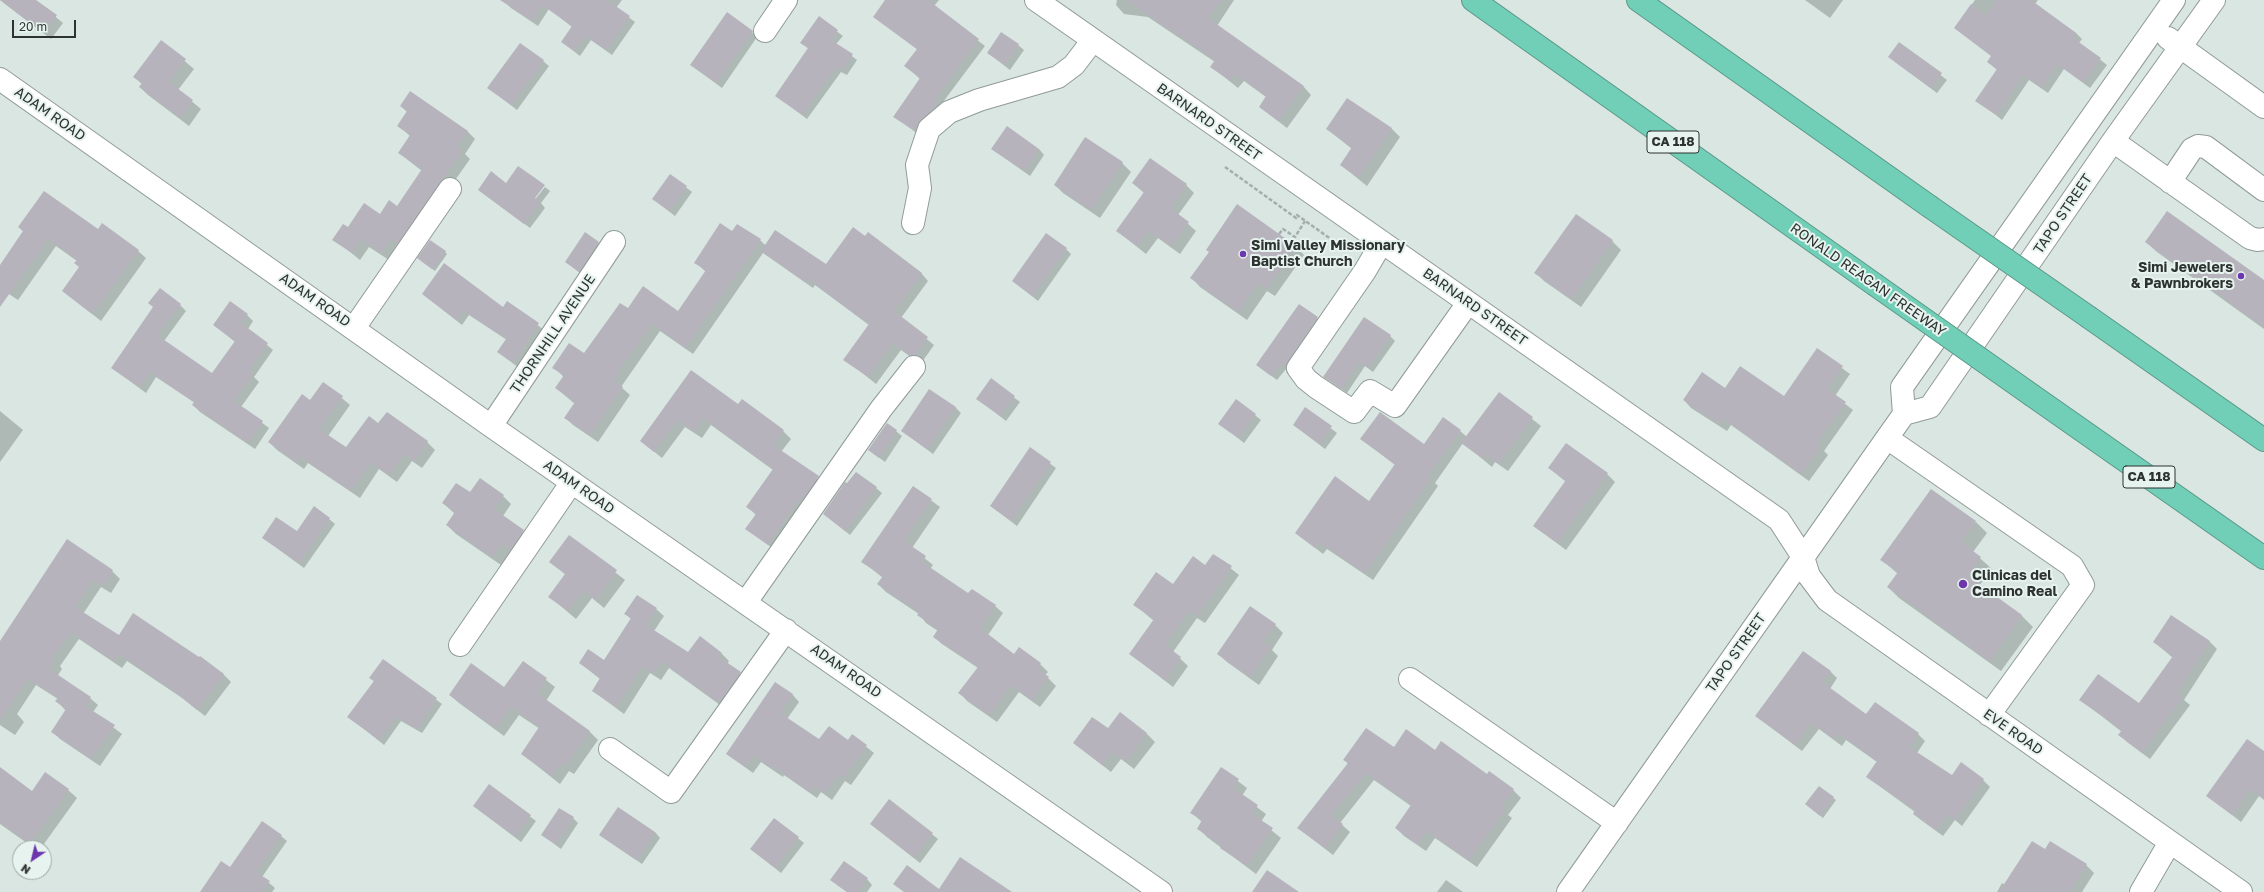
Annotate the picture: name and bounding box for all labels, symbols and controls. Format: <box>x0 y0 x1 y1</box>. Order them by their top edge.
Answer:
scale bar <box>14 12 78 38</box>
text: 20 m <box>19 19 47 34</box>
street label: BARNARD STREET <box>1153 80 1265 164</box>
street label: ADAM ROAD <box>11 83 89 145</box>
road number: CA 118 <box>1647 131 1699 153</box>
street label: TAPO STREET <box>2030 171 2096 257</box>
street label: RONALD REAGAN FREEWAY <box>1787 220 1949 340</box>
place label: Simi Valley Missionary Baptist Church <box>1251 238 1405 270</box>
marker: Simi Valley Missionary Baptist Church <box>1238 249 1248 259</box>
place label: Simi Jewelers & Pawnbrokers <box>2131 260 2233 292</box>
street label: BARNARD STREET <box>1419 265 1531 349</box>
street label: ADAM ROAD <box>276 269 354 331</box>
street label: THORNHILL AVENUE <box>507 271 599 397</box>
marker: Simi Jewelers & Pawnbrokers <box>2236 271 2246 281</box>
street label: ADAM ROAD <box>540 456 618 518</box>
road number: CA 118 <box>2123 466 2175 488</box>
place label: Clinicas del Camino Real <box>1972 568 2057 600</box>
marker: Clinicas del Camino Real <box>1957 578 1969 590</box>
street label: TAPO STREET <box>1702 610 1770 696</box>
street label: ADAM ROAD <box>807 640 885 702</box>
street label: EVE ROAD <box>1980 705 2046 759</box>
north arrow <box>12 840 52 880</box>
text: N <box>18 862 33 877</box>

